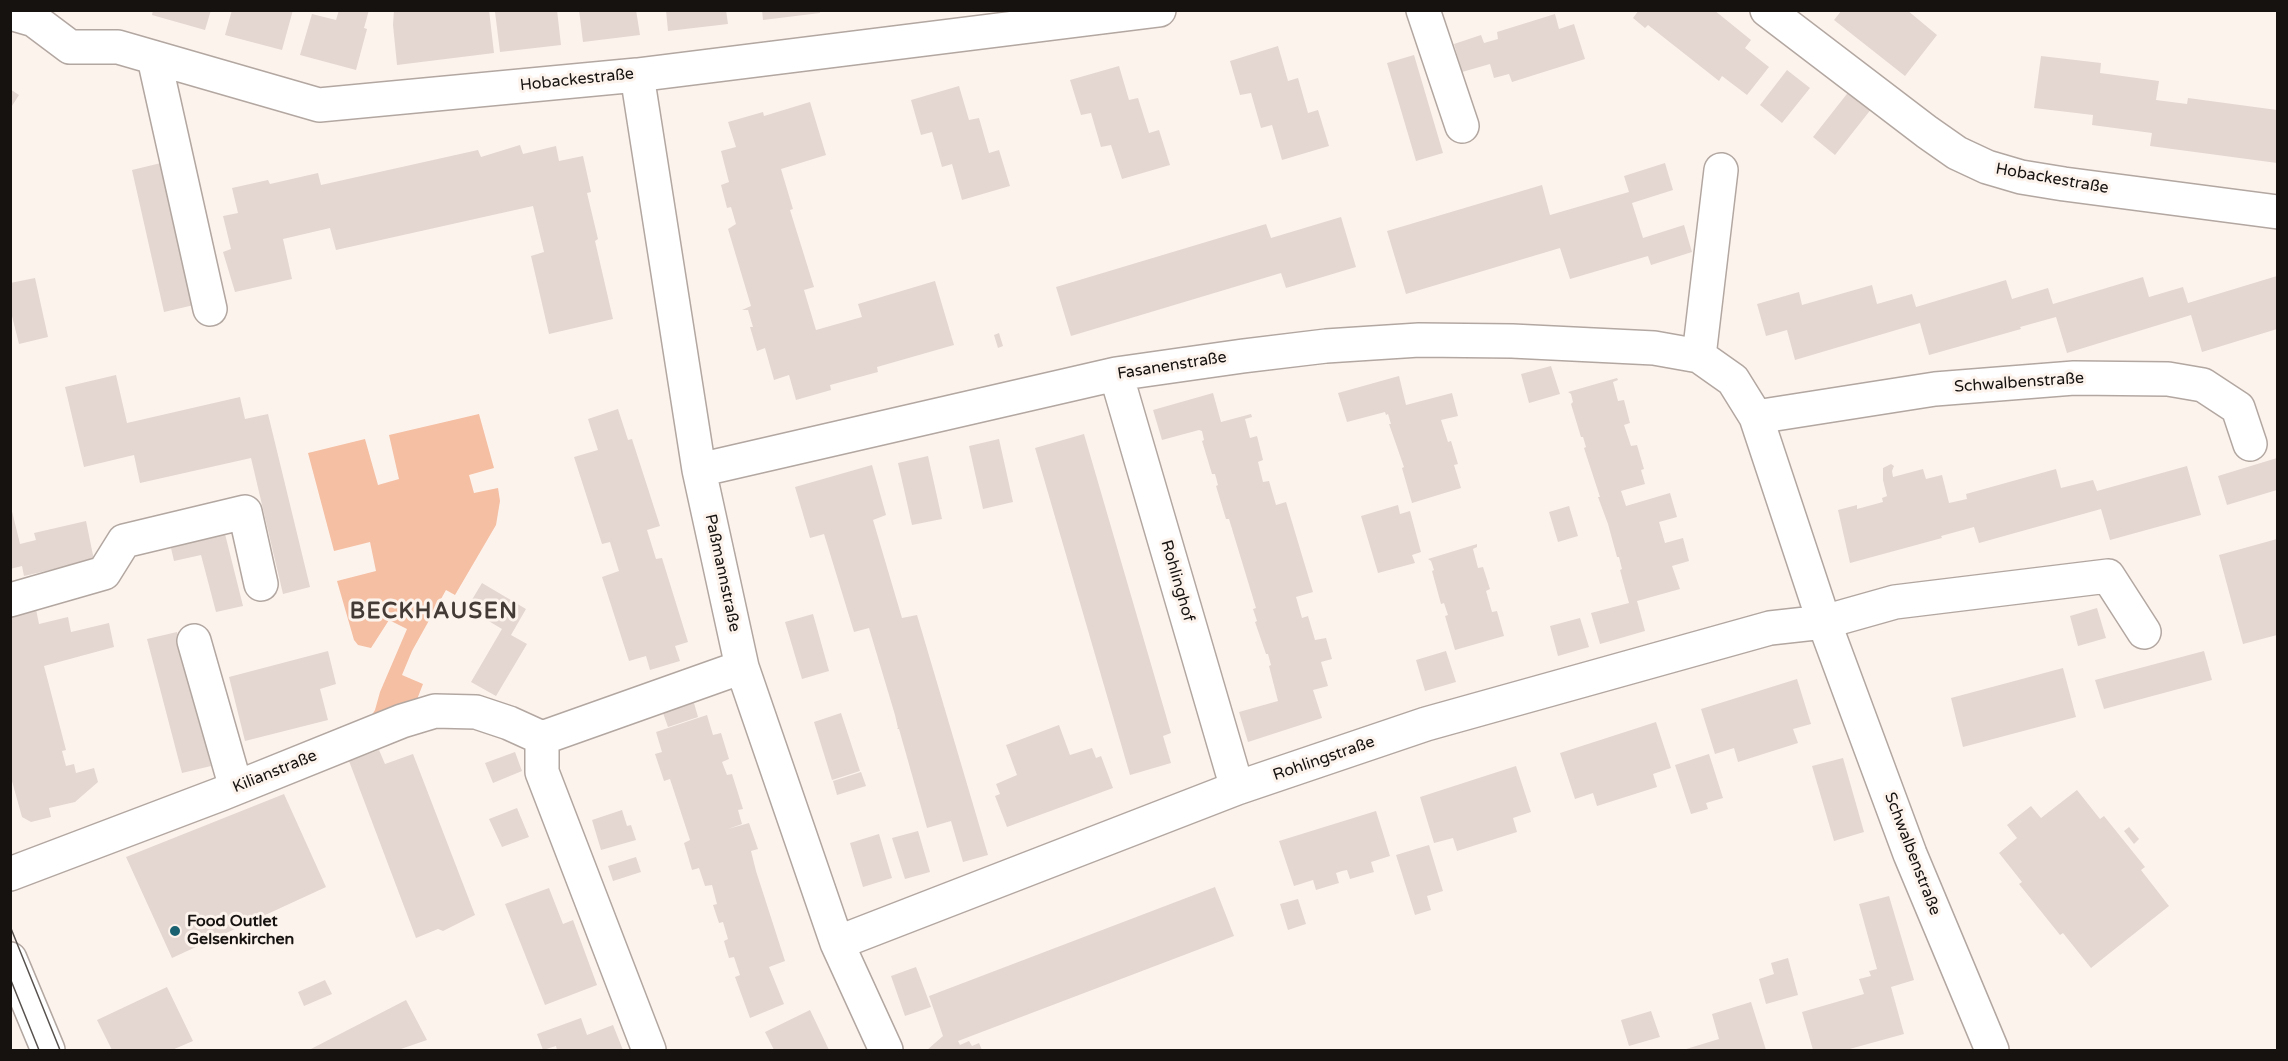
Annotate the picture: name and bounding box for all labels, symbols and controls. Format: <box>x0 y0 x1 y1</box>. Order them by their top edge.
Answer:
street label: Hobackestraße <box>519 64 635 96</box>
street label: Hobackestraße <box>1994 160 2110 198</box>
street label: Fasanenstraße <box>1116 348 1228 384</box>
street label: Schwalbenstraße <box>1953 369 2085 397</box>
street label: Paßmannstraße <box>700 512 744 634</box>
street label: Rohlinghof <box>1156 538 1198 624</box>
district label: BECKHAUSEN <box>350 599 518 625</box>
street label: Rohlingstraße <box>1271 733 1377 785</box>
street label: Kilianstraße <box>230 746 320 798</box>
street label: Schwalbenstraße <box>1880 790 1944 918</box>
place label: Food Outlet Gelsenkirchen <box>187 912 294 950</box>
marker: Food Outlet Gelsenkirchen <box>168 924 182 938</box>

